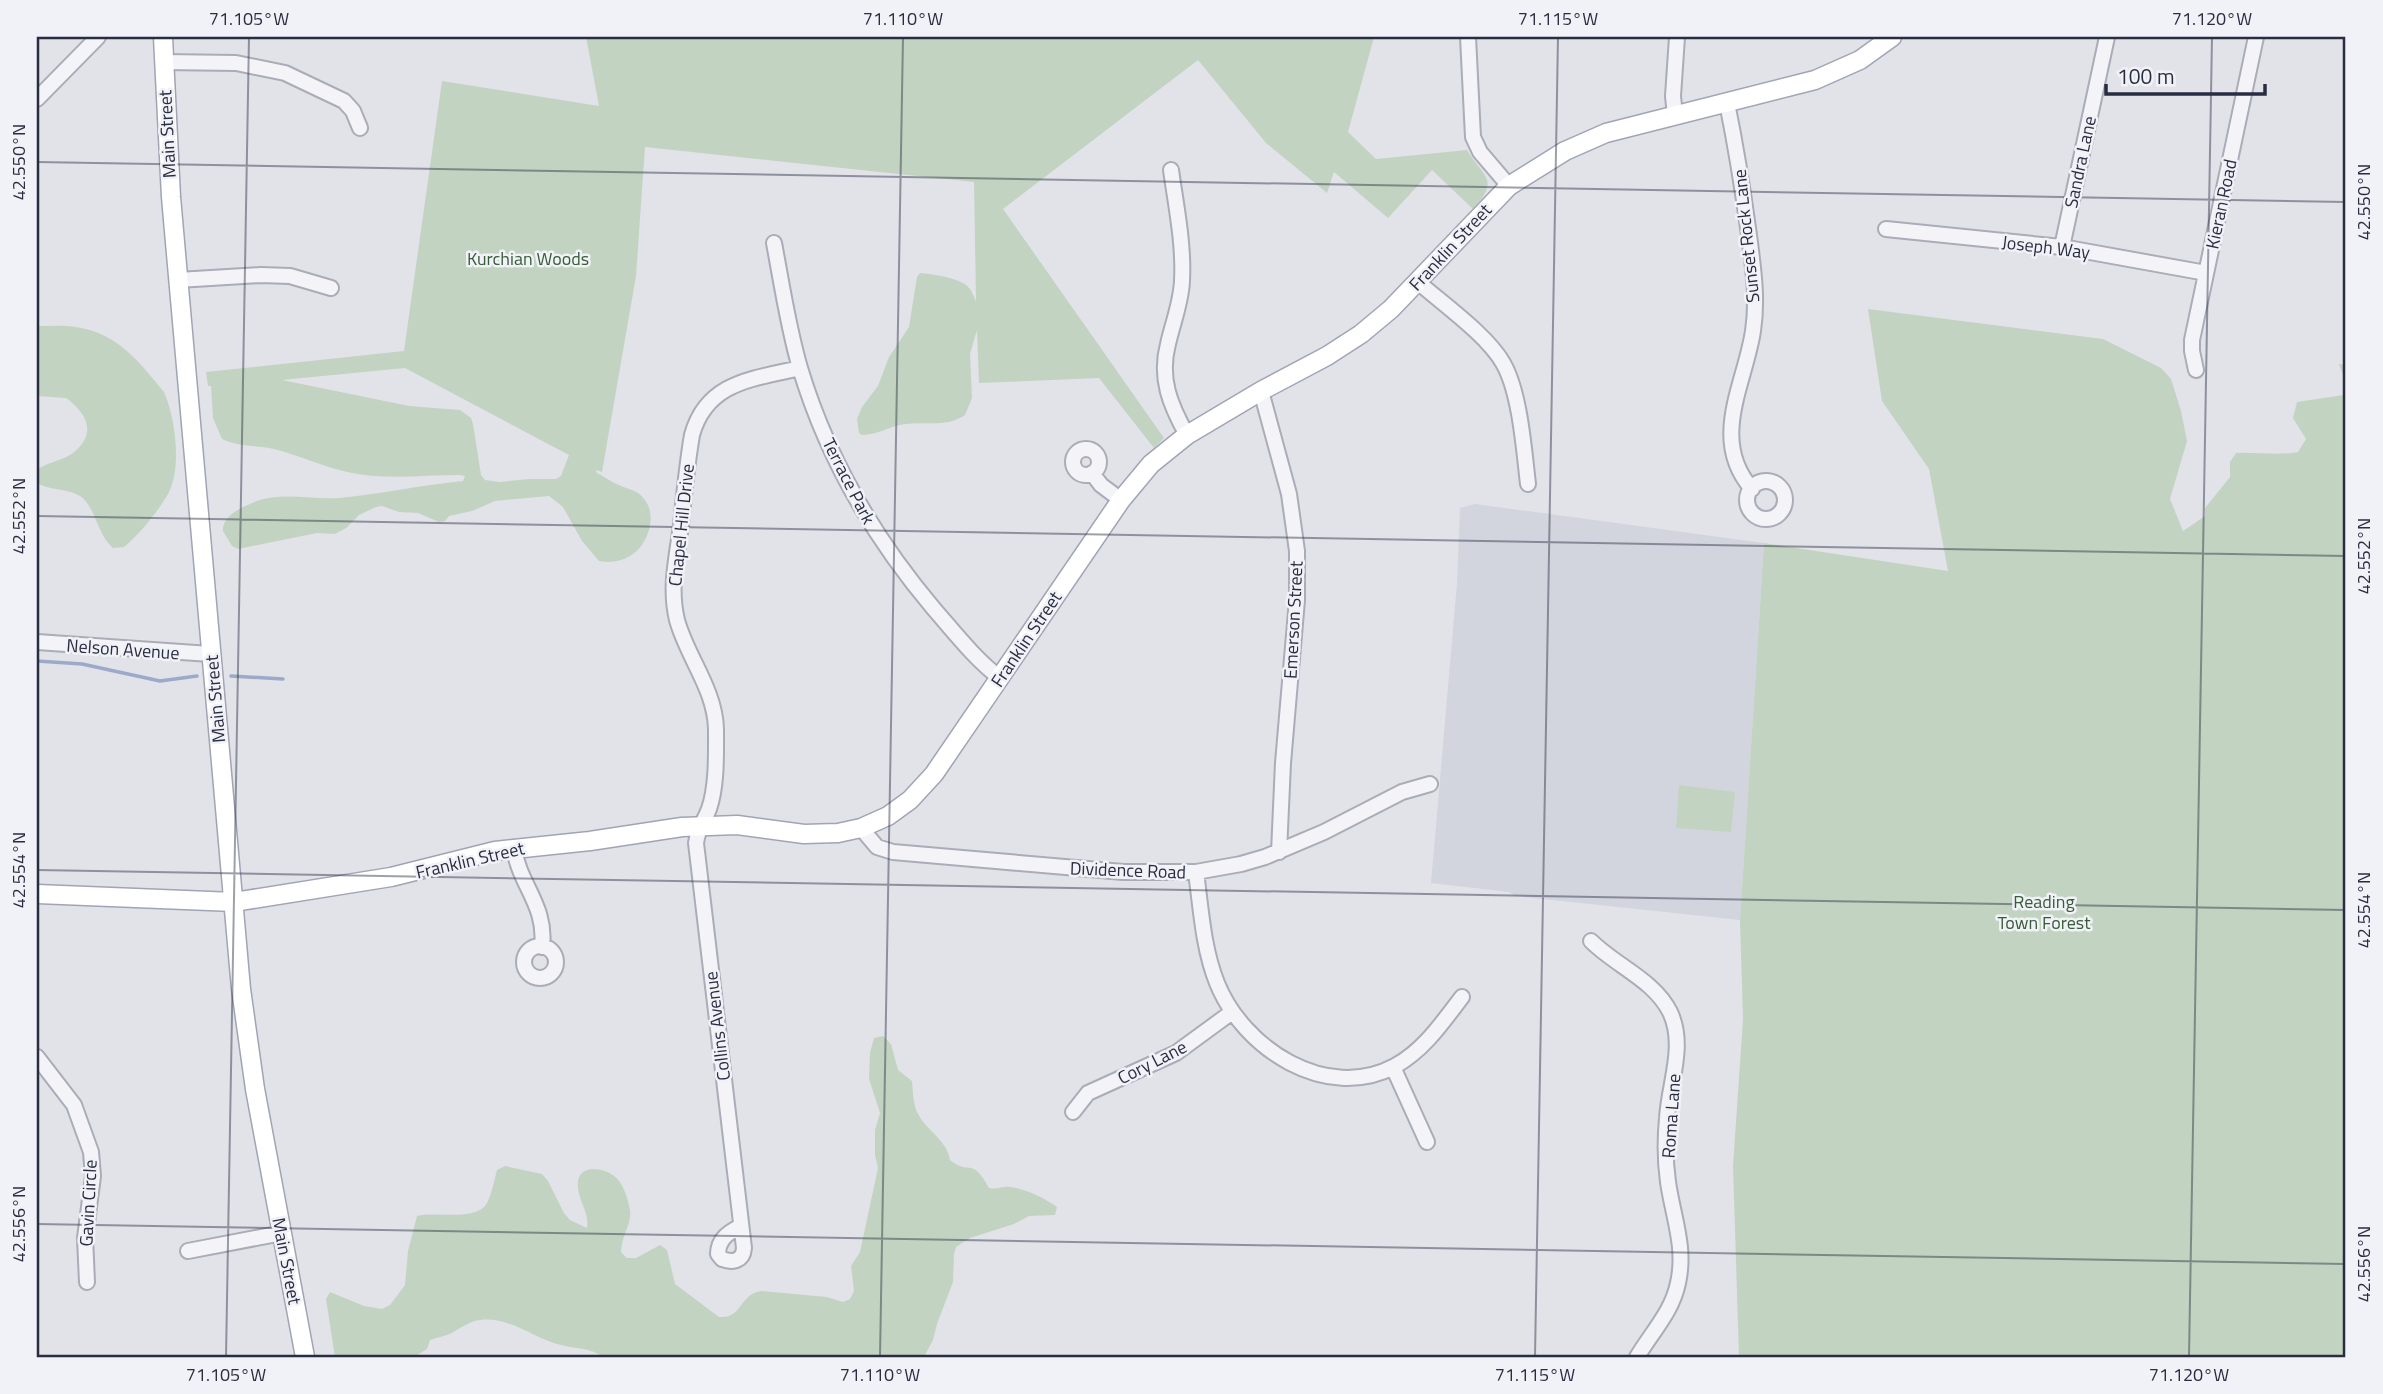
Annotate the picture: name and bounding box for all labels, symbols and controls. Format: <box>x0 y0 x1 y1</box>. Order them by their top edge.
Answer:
text: 71.105°W <box>209 5 289 32</box>
text: 71.110°W <box>863 5 943 32</box>
text: 71.115°W <box>1518 5 1598 32</box>
text: 71.120°W <box>2172 5 2252 32</box>
scale bar <box>2106 52 2266 96</box>
text: 100 m <box>2117 60 2174 92</box>
street label: Main Street <box>151 89 183 179</box>
street label: Sandra Lane <box>2057 113 2103 211</box>
text: 42.550°N <box>5 124 32 200</box>
street label: Kieran Road <box>2198 157 2244 251</box>
text: 42.550°N <box>2350 164 2377 240</box>
street label: Sunset Rock Lane <box>1726 168 1766 304</box>
street label: Franklin Street <box>1402 197 1498 297</box>
street label: Joseph Way <box>2000 228 2092 266</box>
park label: Kurchian Woods <box>467 245 589 272</box>
street label: Terrace Park <box>816 433 882 529</box>
street label: Chapel Hill Drive <box>661 462 701 588</box>
text: 42.552°N <box>5 478 32 554</box>
text: 42.552°N <box>2350 518 2377 594</box>
street label: Emerson Street <box>1276 560 1310 680</box>
street label: Franklin Street <box>984 585 1069 692</box>
street label: Nelson Avenue <box>66 632 180 666</box>
street label: Main Street <box>198 653 232 744</box>
text: 42.554°N <box>5 832 32 908</box>
street label: Franklin Street <box>413 834 528 886</box>
street label: Dividence Road <box>1069 854 1187 886</box>
text: 42.554°N <box>2350 872 2377 948</box>
park label: Reading Town Forest <box>1997 888 2091 936</box>
street label: Collins Avenue <box>697 970 737 1082</box>
street label: Cory Lane <box>1113 1033 1191 1091</box>
street label: Roma Lane <box>1655 1073 1687 1159</box>
street label: Gavin Circle <box>72 1159 104 1247</box>
text: 42.556°N <box>5 1186 32 1262</box>
street label: Main Street <box>265 1215 309 1307</box>
text: 42.556°N <box>2350 1226 2377 1302</box>
text: 71.105°W <box>186 1361 266 1388</box>
text: 71.110°W <box>840 1361 920 1388</box>
text: 71.115°W <box>1495 1361 1575 1388</box>
text: 71.120°W <box>2149 1361 2229 1388</box>

